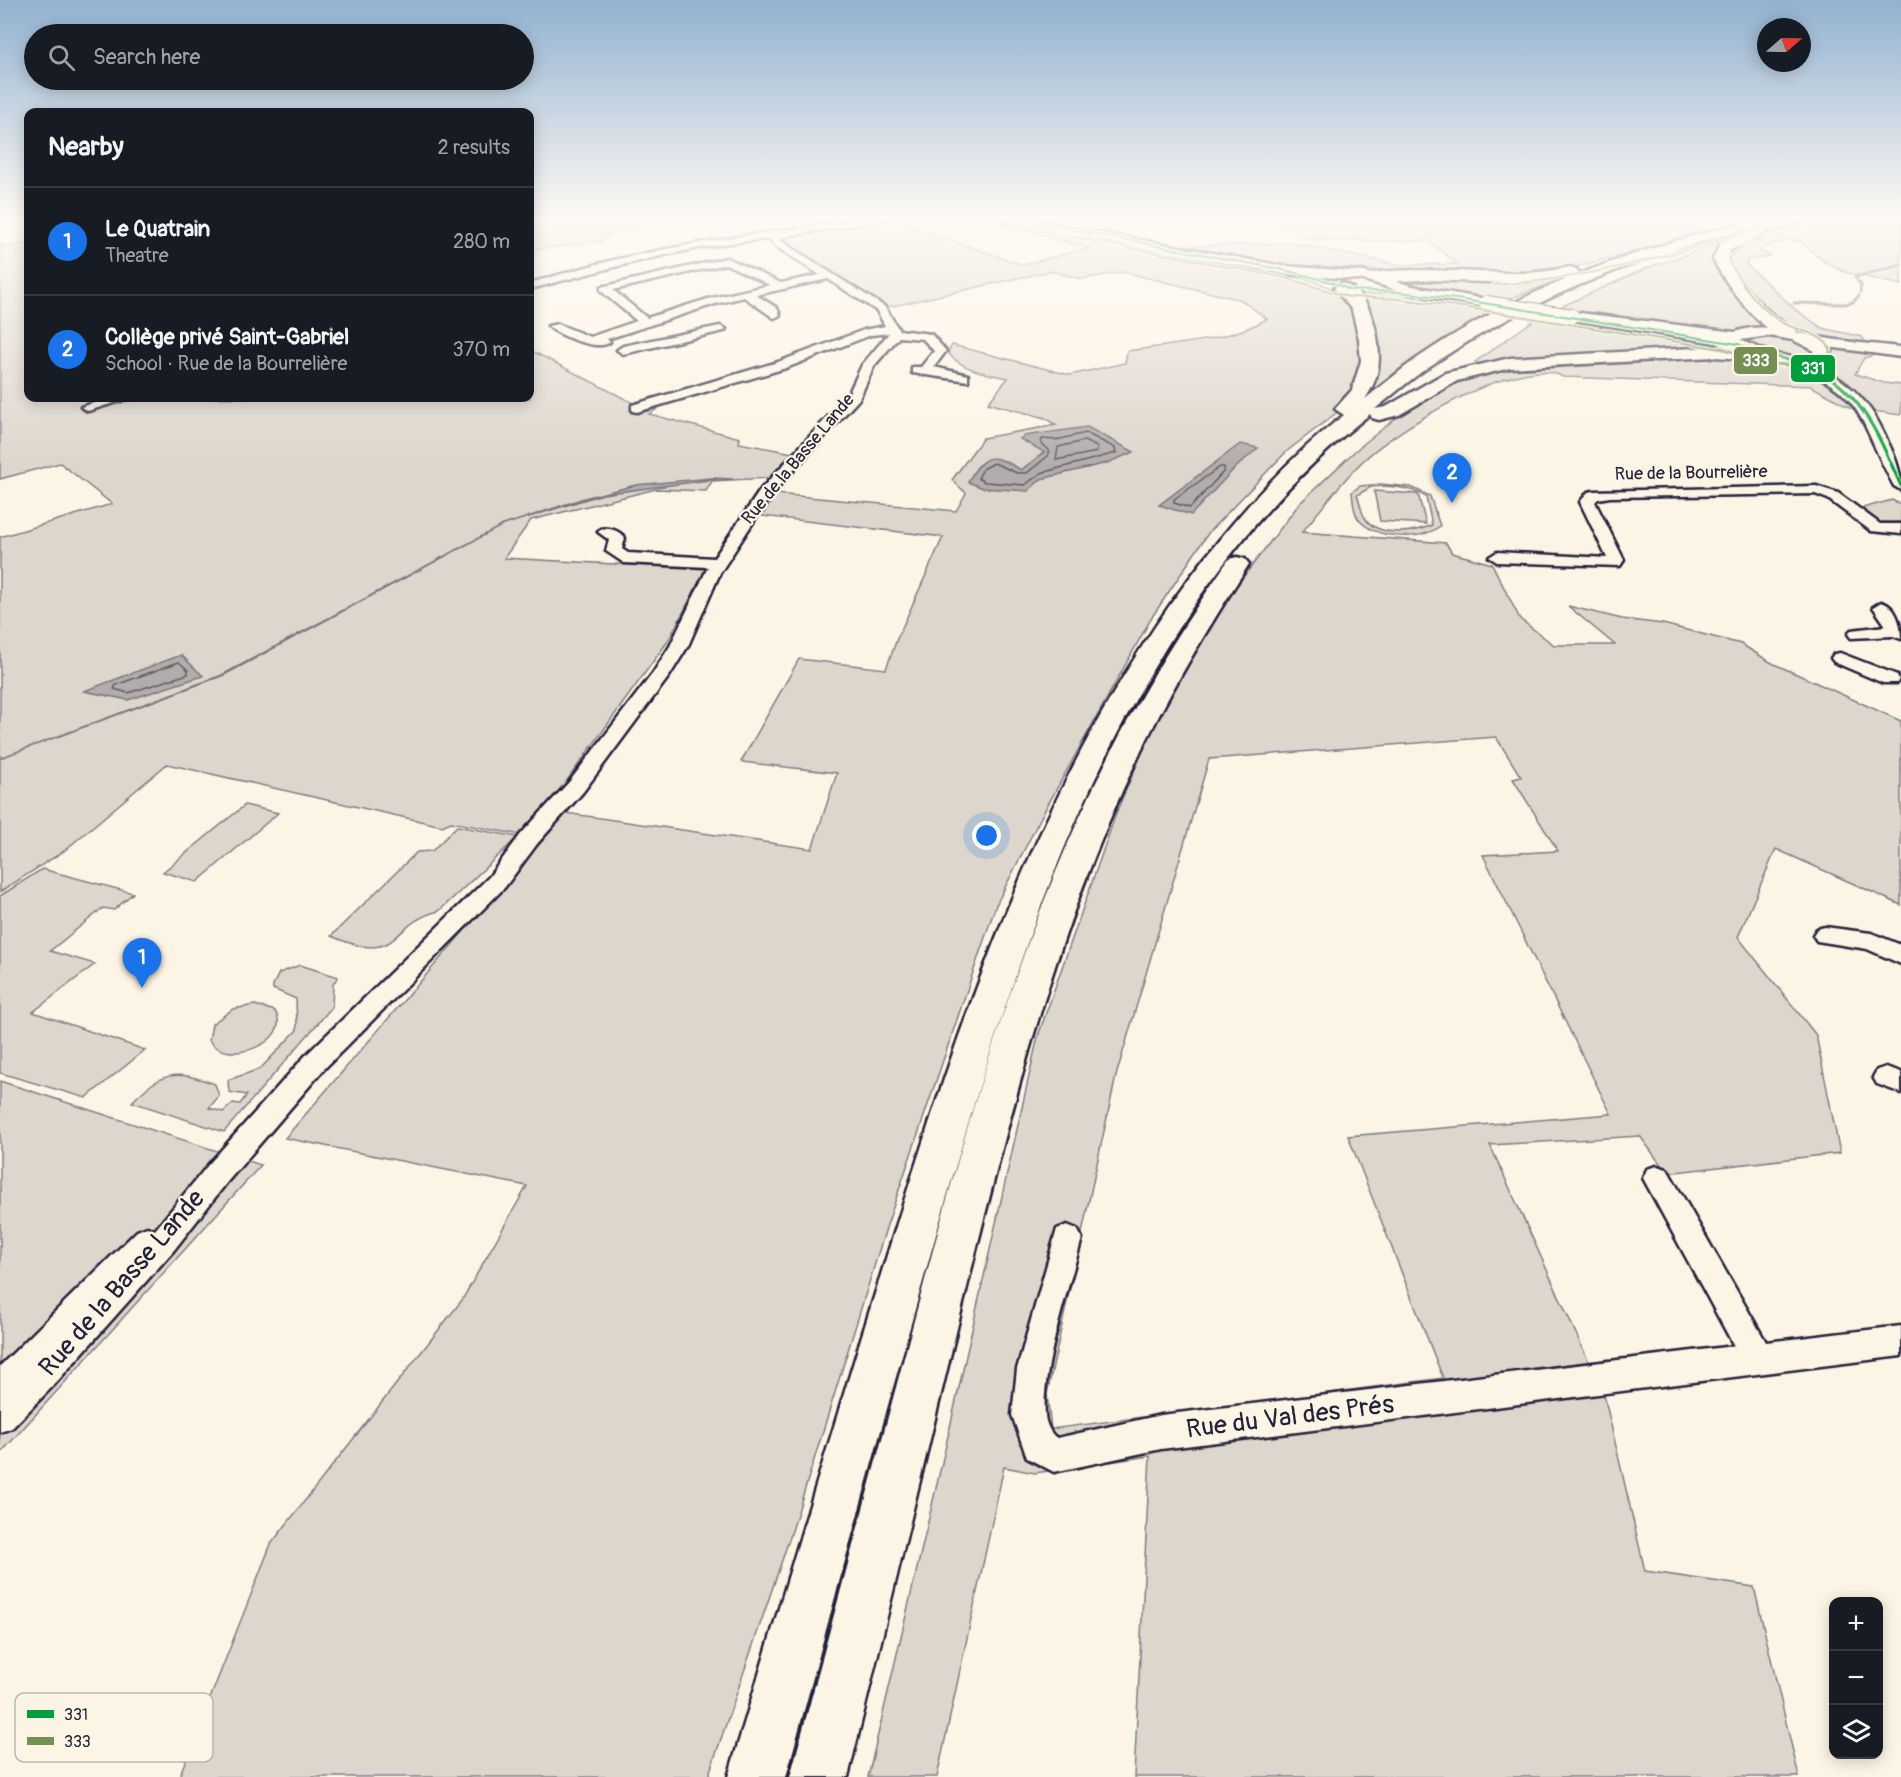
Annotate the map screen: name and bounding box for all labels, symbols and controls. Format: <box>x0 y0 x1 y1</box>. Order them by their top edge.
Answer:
north arrow <box>1757 18 1811 72</box>
search box <box>24 24 534 90</box>
icon: search <box>45 41 78 74</box>
text: Search here <box>93 43 200 71</box>
text: Nearby <box>48 131 124 163</box>
text: 2 results <box>438 135 510 160</box>
text: Le Quatrain <box>105 215 210 243</box>
text: 1 <box>64 229 71 254</box>
text: 280 m <box>453 229 510 254</box>
text: Theatre <box>105 243 169 268</box>
text: Collège privé Saint-Gabriel <box>105 323 349 351</box>
text: 2 <box>62 337 73 362</box>
text: 370 m <box>453 337 510 362</box>
line badge: 333 <box>1733 346 1778 375</box>
text: School · Rue de la Bourrelière <box>105 351 347 376</box>
text: 333 <box>1743 351 1769 371</box>
line badge: 331 <box>1790 354 1836 383</box>
text: 331 <box>1801 359 1825 379</box>
street label: Rue de la Basse Lande <box>736 389 860 529</box>
pin: 2 <box>1432 454 1472 503</box>
street label: Rue de la Bourrelière <box>1614 460 1768 486</box>
your location <box>972 821 1001 850</box>
pin: 1 <box>122 938 162 988</box>
street label: Rue de la Basse Lande <box>32 1183 212 1383</box>
street label: Rue du Val des Prés <box>1184 1388 1396 1446</box>
map controls <box>1829 1597 1883 1759</box>
button: + <box>1829 1597 1883 1651</box>
button: − <box>1829 1651 1883 1705</box>
legend <box>15 1693 213 1762</box>
text: 331 <box>64 1705 88 1725</box>
button: layers <box>1829 1705 1883 1759</box>
text: 333 <box>64 1732 91 1752</box>

